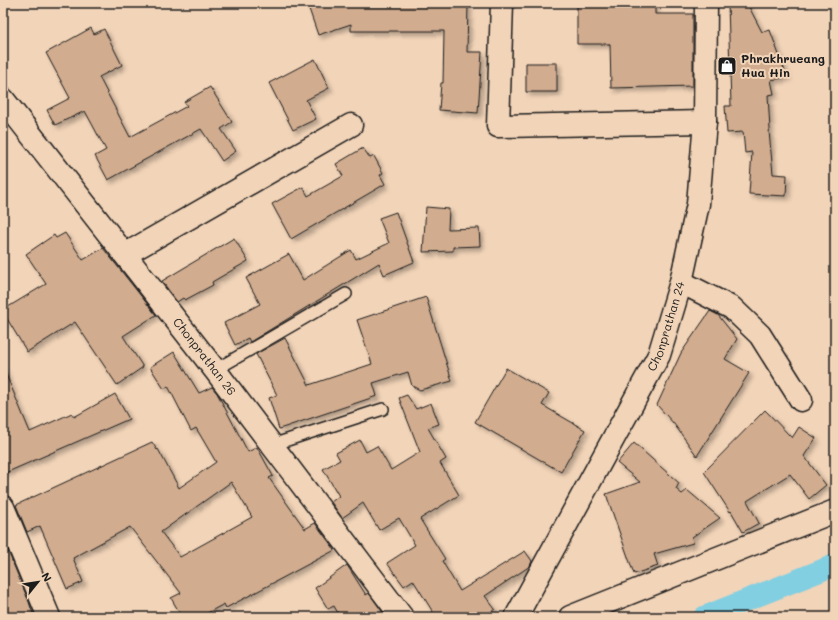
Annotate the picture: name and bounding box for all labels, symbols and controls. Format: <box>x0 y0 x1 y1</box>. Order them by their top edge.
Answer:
place label: Phrakhrueang Hua Hin <box>741 50 825 80</box>
shop icon: Phrakhrueang Hua Hin <box>716 55 738 77</box>
street label: Chonprathan 24 <box>643 279 688 374</box>
street label: Chonprathan 26 <box>170 314 240 398</box>
north arrow <box>18 562 58 602</box>
text: N <box>39 569 56 584</box>

